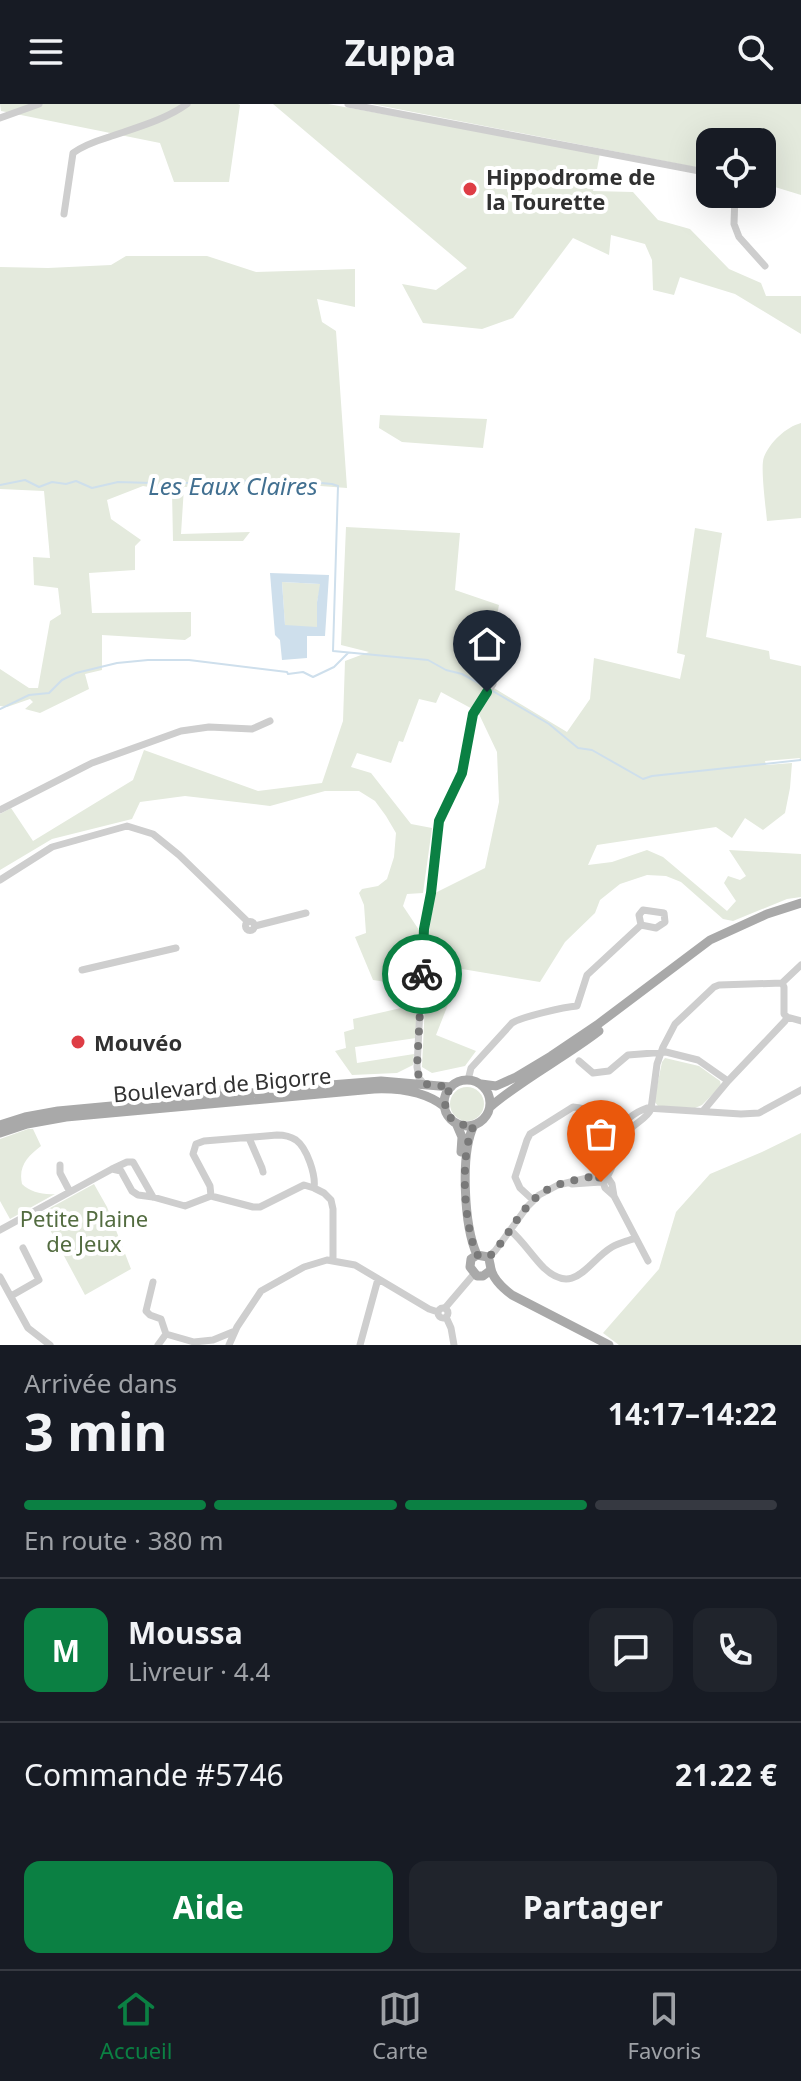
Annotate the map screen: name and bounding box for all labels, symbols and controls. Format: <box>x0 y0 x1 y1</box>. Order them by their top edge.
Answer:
text: Zuppa <box>345 28 456 77</box>
icon: menu <box>24 30 68 74</box>
icon: search <box>733 30 777 74</box>
map controls <box>696 128 776 208</box>
button: locate <box>696 128 776 208</box>
place label: Hippodrome de la Tourette <box>486 161 655 216</box>
marker: Hippodrome de la Tourette <box>461 180 479 198</box>
water label: Les Eaux Claires <box>148 469 318 502</box>
pin <box>453 610 521 692</box>
icon: home <box>465 622 509 666</box>
courier <box>382 934 462 1014</box>
icon: bike <box>400 952 444 996</box>
place label: Mouvéo <box>94 1027 182 1057</box>
marker: Mouvéo <box>69 1033 87 1051</box>
street label: Boulevard de Bigorre <box>112 1060 332 1108</box>
pin <box>567 1100 635 1182</box>
icon: bag <box>579 1112 623 1156</box>
park label: Petite Plaine de Jeux <box>20 1203 148 1258</box>
text: Arrivée dans <box>24 1365 177 1401</box>
text: 14:17–14:22 <box>608 1393 777 1434</box>
text: 3 min <box>24 1395 167 1466</box>
text: En route · 380 m <box>24 1522 224 1558</box>
button: chat <box>589 1608 673 1692</box>
button: phone <box>693 1608 777 1692</box>
text: Moussa <box>128 1612 243 1653</box>
text: M <box>52 1630 80 1671</box>
text: Livreur · 4.4 <box>128 1653 270 1689</box>
text: Commande #5746 <box>24 1754 284 1795</box>
text: 21.22 € <box>675 1754 777 1795</box>
button: Aide <box>24 1861 393 1953</box>
button: Partager <box>409 1861 777 1953</box>
tab: Accueil <box>100 1987 172 2065</box>
tab: Carte <box>372 1987 428 2065</box>
tab: Favoris <box>628 1987 701 2065</box>

